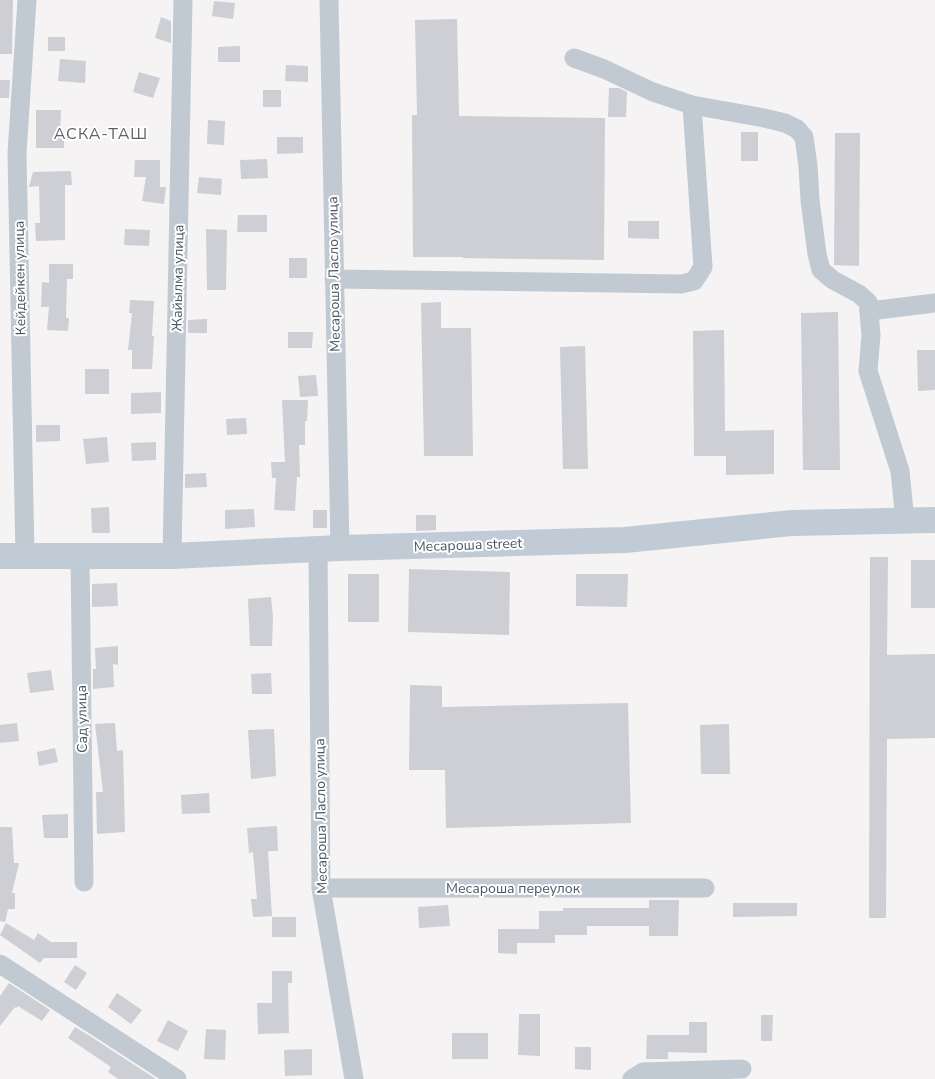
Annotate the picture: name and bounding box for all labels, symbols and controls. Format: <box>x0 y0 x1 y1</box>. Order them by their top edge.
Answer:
district label: АСКА-ТАШ <box>54 123 148 145</box>
street label: Месароша Ласло улица <box>323 196 345 352</box>
street label: Кейдейкен улица <box>10 221 30 335</box>
street label: Жайылма улица <box>168 224 188 332</box>
street label: Месароша street <box>413 534 523 556</box>
street label: Сад улица <box>72 685 92 753</box>
street label: Месароша Ласло улица <box>310 738 332 894</box>
street label: Месароша переулок <box>446 879 581 898</box>

